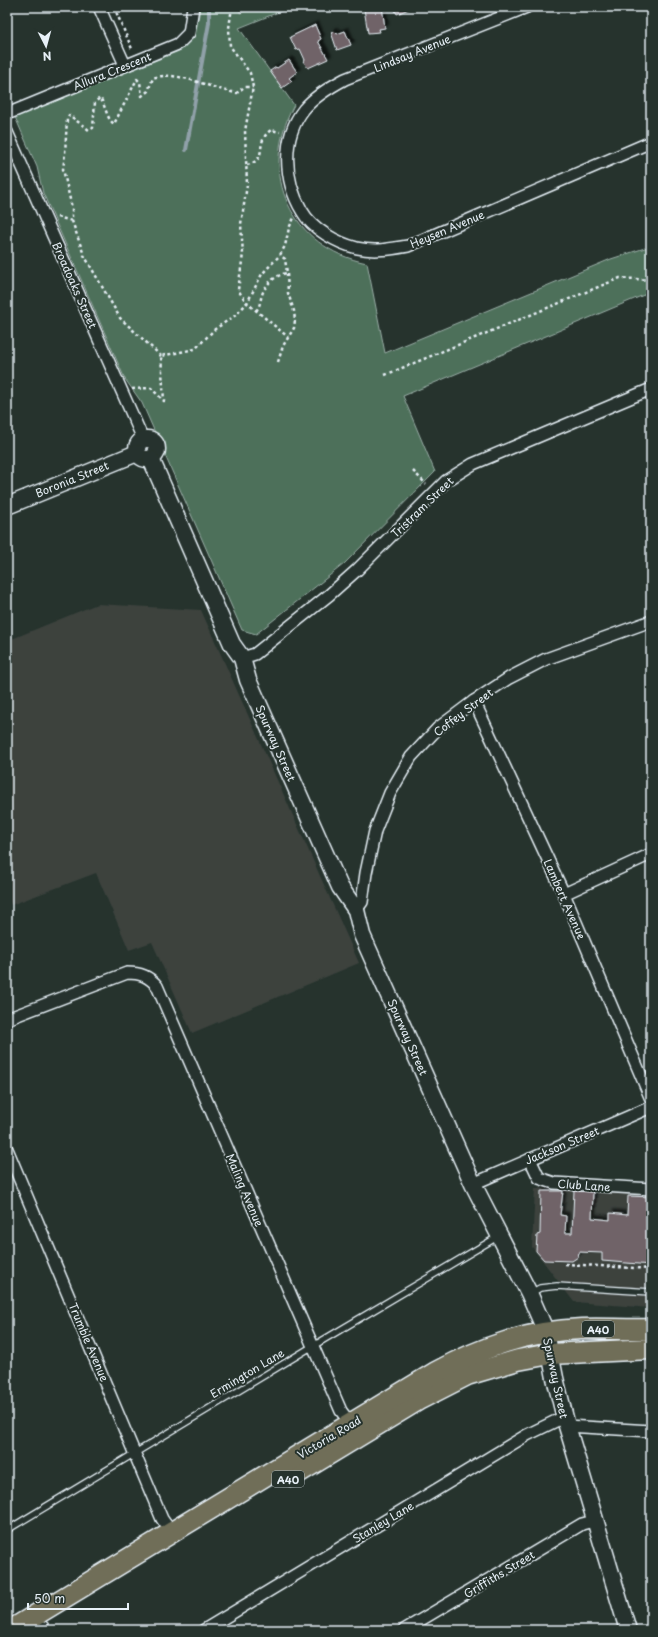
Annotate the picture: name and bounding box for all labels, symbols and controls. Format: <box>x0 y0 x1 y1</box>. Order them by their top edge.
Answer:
north arrow <box>26 26 66 66</box>
street label: Lindsay Avenue <box>371 30 453 76</box>
street label: Allura Crescent <box>70 47 154 94</box>
text: N <box>42 48 52 65</box>
street label: Heysen Avenue <box>407 206 487 252</box>
street label: Broadoaks Street <box>48 239 102 331</box>
street label: Boronia Street <box>33 456 112 501</box>
street label: Tristram Street <box>387 472 458 541</box>
street label: Coffey Street <box>430 684 497 740</box>
street label: Spurway Street <box>251 702 301 785</box>
street label: Lambert Avenue <box>540 856 591 942</box>
street label: Spurway Street <box>383 996 433 1079</box>
street label: Jackson Street <box>522 1121 602 1168</box>
street label: Maling Avenue <box>222 1151 268 1229</box>
street label: Club Lane <box>557 1175 611 1195</box>
street label: Trumble Avenue <box>65 1300 113 1384</box>
road number: A40 <box>582 1321 614 1337</box>
street label: Spurway Street <box>539 1336 573 1421</box>
street label: Ermington Lane <box>207 1344 287 1402</box>
street label: Victoria Road <box>294 1411 364 1463</box>
road number: A40 <box>272 1471 304 1487</box>
street label: Stanley Lane <box>349 1497 417 1547</box>
street label: Griffiths Street <box>460 1546 538 1602</box>
scale bar <box>28 1585 128 1611</box>
text: 50 m <box>34 1589 65 1607</box>

